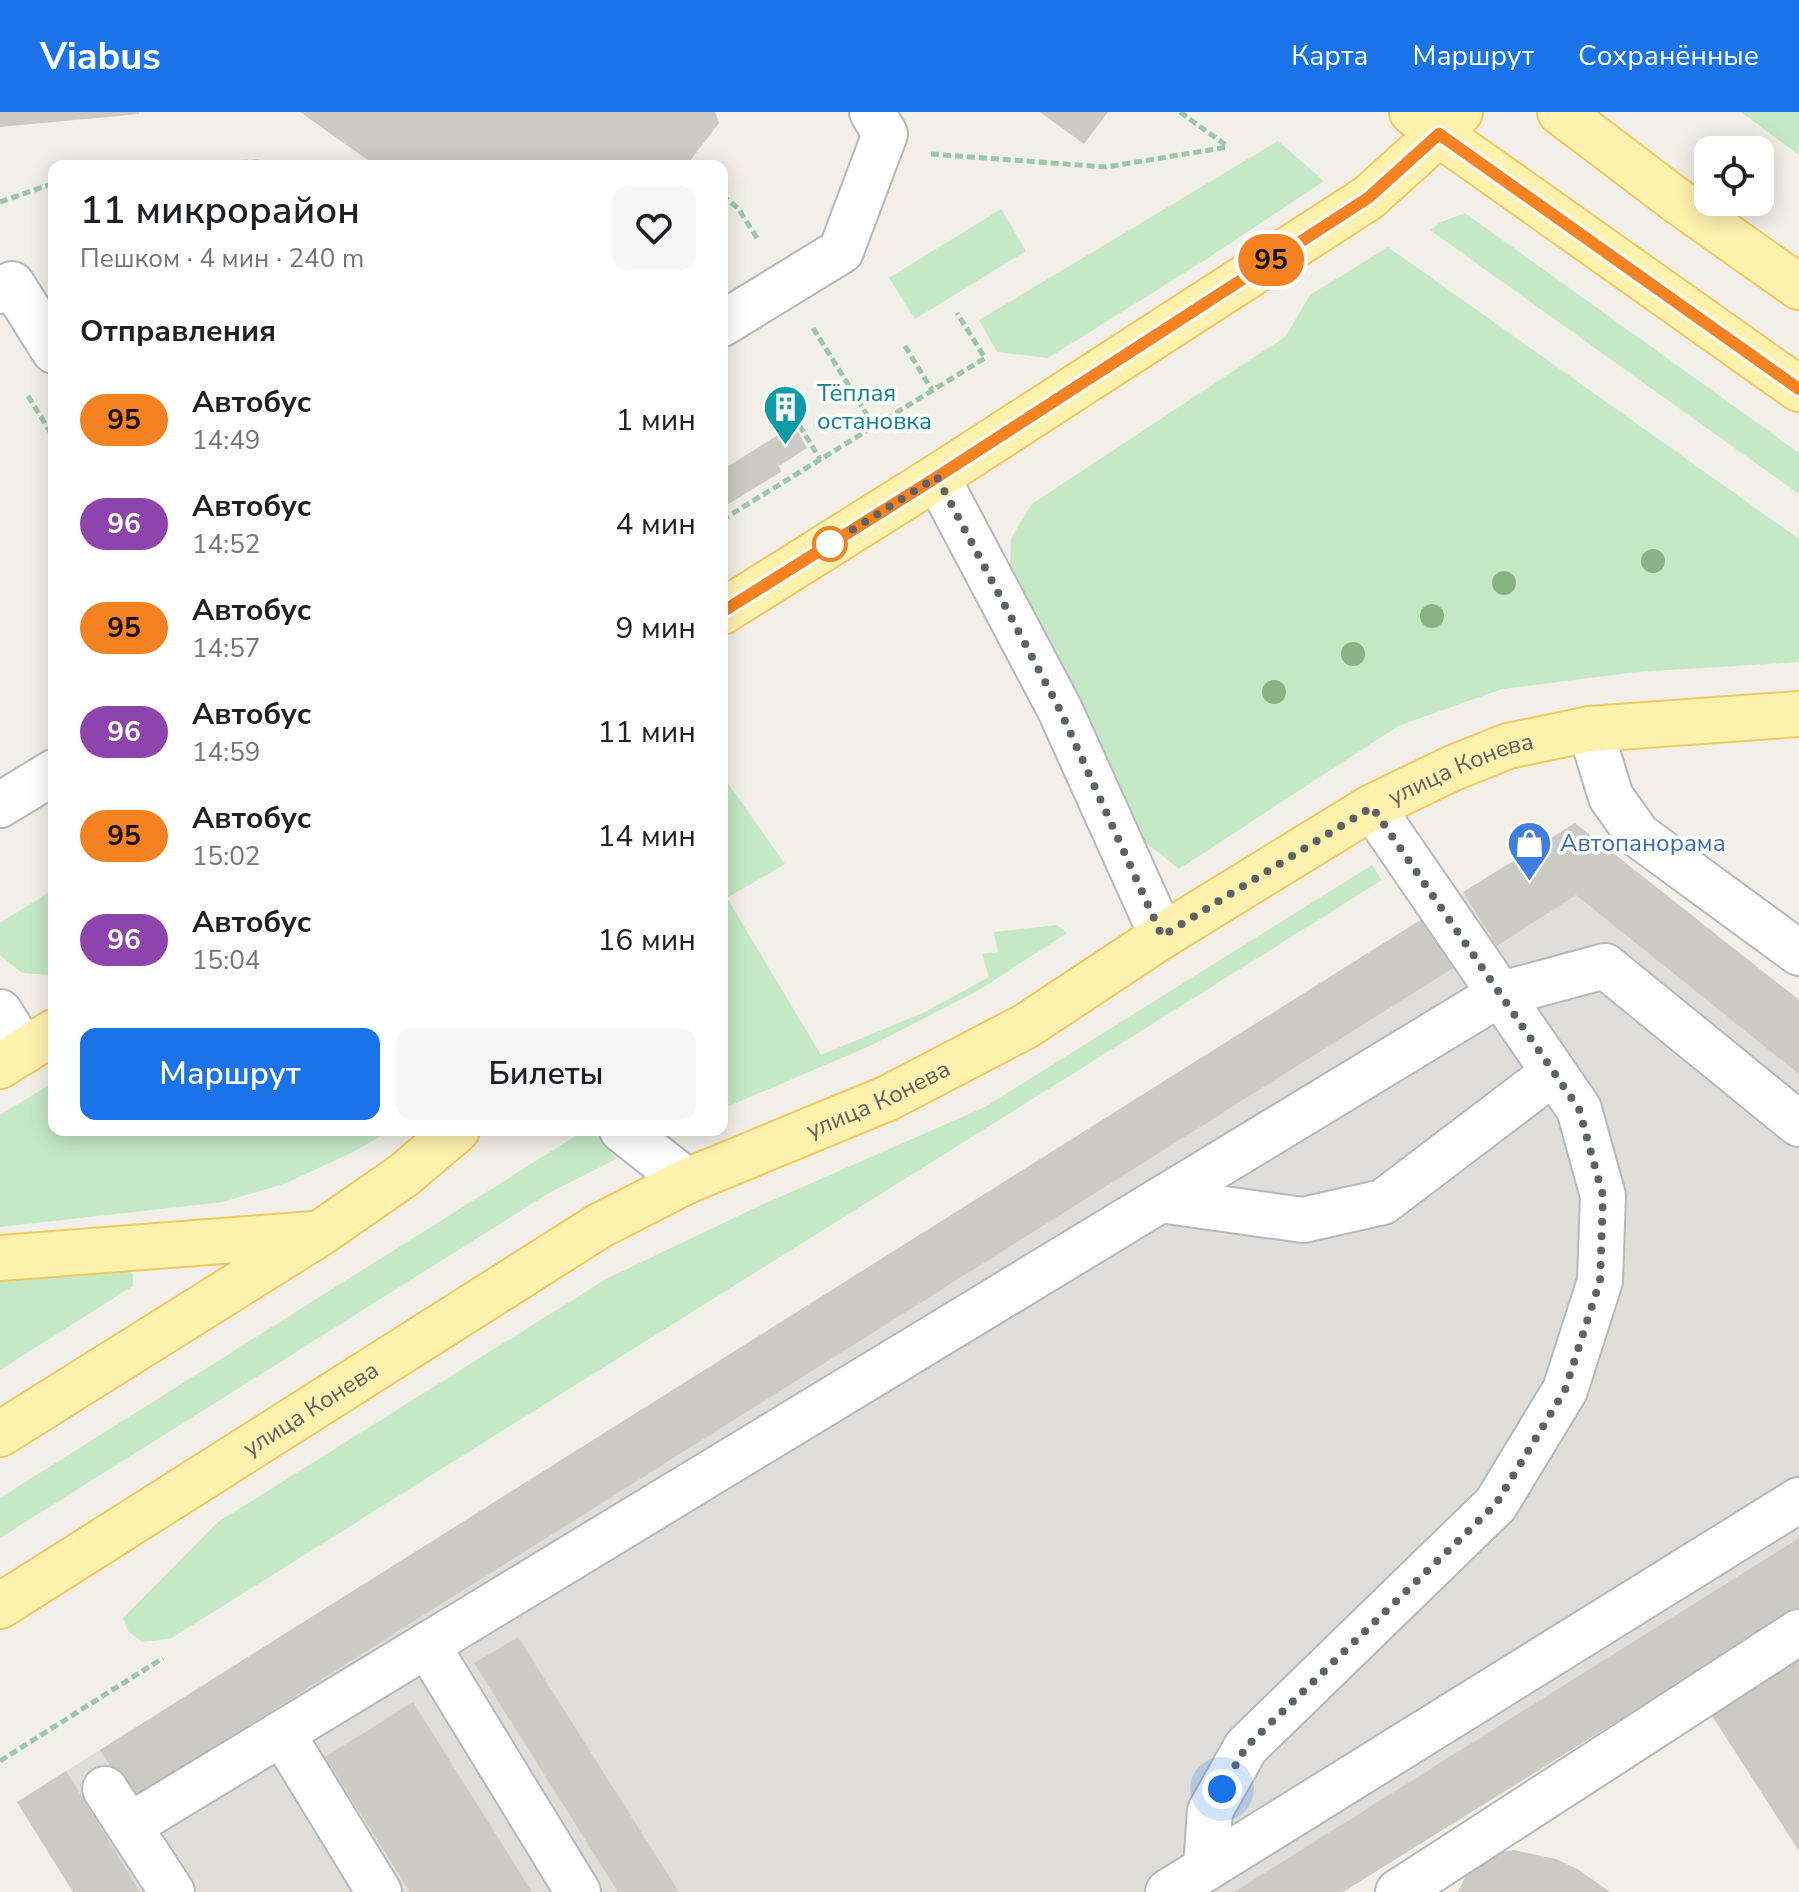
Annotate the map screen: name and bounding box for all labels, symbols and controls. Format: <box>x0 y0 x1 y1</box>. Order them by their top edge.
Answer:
text: Viabus <box>40 31 161 82</box>
text: Карта <box>1291 37 1368 75</box>
text: Маршрут <box>1412 37 1534 75</box>
text: Сохранённые <box>1578 37 1759 75</box>
map controls <box>1694 136 1774 216</box>
button: locate <box>1694 136 1774 216</box>
text: 11 микрорайон <box>80 185 360 236</box>
button: heart <box>612 186 696 270</box>
line badge: 95 <box>1235 234 1307 286</box>
text: Пешком · 4 мин · 240 m <box>80 241 364 276</box>
text: 95 <box>1254 241 1288 279</box>
text: Отправления <box>80 311 276 352</box>
place label: Тёплая остановка <box>817 377 932 437</box>
text: Автобус <box>192 382 311 423</box>
building icon: Тёплая остановка <box>762 383 810 446</box>
text: 1 мин <box>615 400 696 441</box>
text: 95 <box>107 401 141 439</box>
text: 14:49 <box>192 423 260 458</box>
text: Автобус <box>192 486 311 527</box>
text: 4 мин <box>615 504 696 545</box>
text: 96 <box>107 505 141 543</box>
text: 14:52 <box>192 527 260 562</box>
unlabelled marker <box>813 527 847 561</box>
text: Автобус <box>192 590 311 631</box>
text: 9 мин <box>615 608 696 649</box>
text: 95 <box>107 609 141 647</box>
text: 14:57 <box>192 631 260 666</box>
text: Автобус <box>192 694 311 735</box>
text: 11 мин <box>597 712 696 753</box>
text: 96 <box>107 713 141 751</box>
street label: улица Конева <box>1383 725 1536 813</box>
text: 14:59 <box>192 735 260 770</box>
text: Автобус <box>192 798 311 839</box>
text: 14 мин <box>597 816 696 857</box>
text: 95 <box>107 817 141 855</box>
shop icon: Автопанорама <box>1505 819 1553 882</box>
place label: Автопанорама <box>1560 827 1726 859</box>
text: 15:02 <box>192 839 260 874</box>
text: Автобус <box>192 902 311 943</box>
text: 16 мин <box>597 920 696 961</box>
text: 96 <box>107 921 141 959</box>
text: 15:04 <box>192 943 260 978</box>
button: Маршрут <box>80 1028 380 1120</box>
button: Билеты <box>396 1028 696 1120</box>
street label: улица Конева <box>801 1052 956 1146</box>
street label: улица Конева <box>237 1354 385 1464</box>
your location <box>1202 1769 1242 1809</box>

